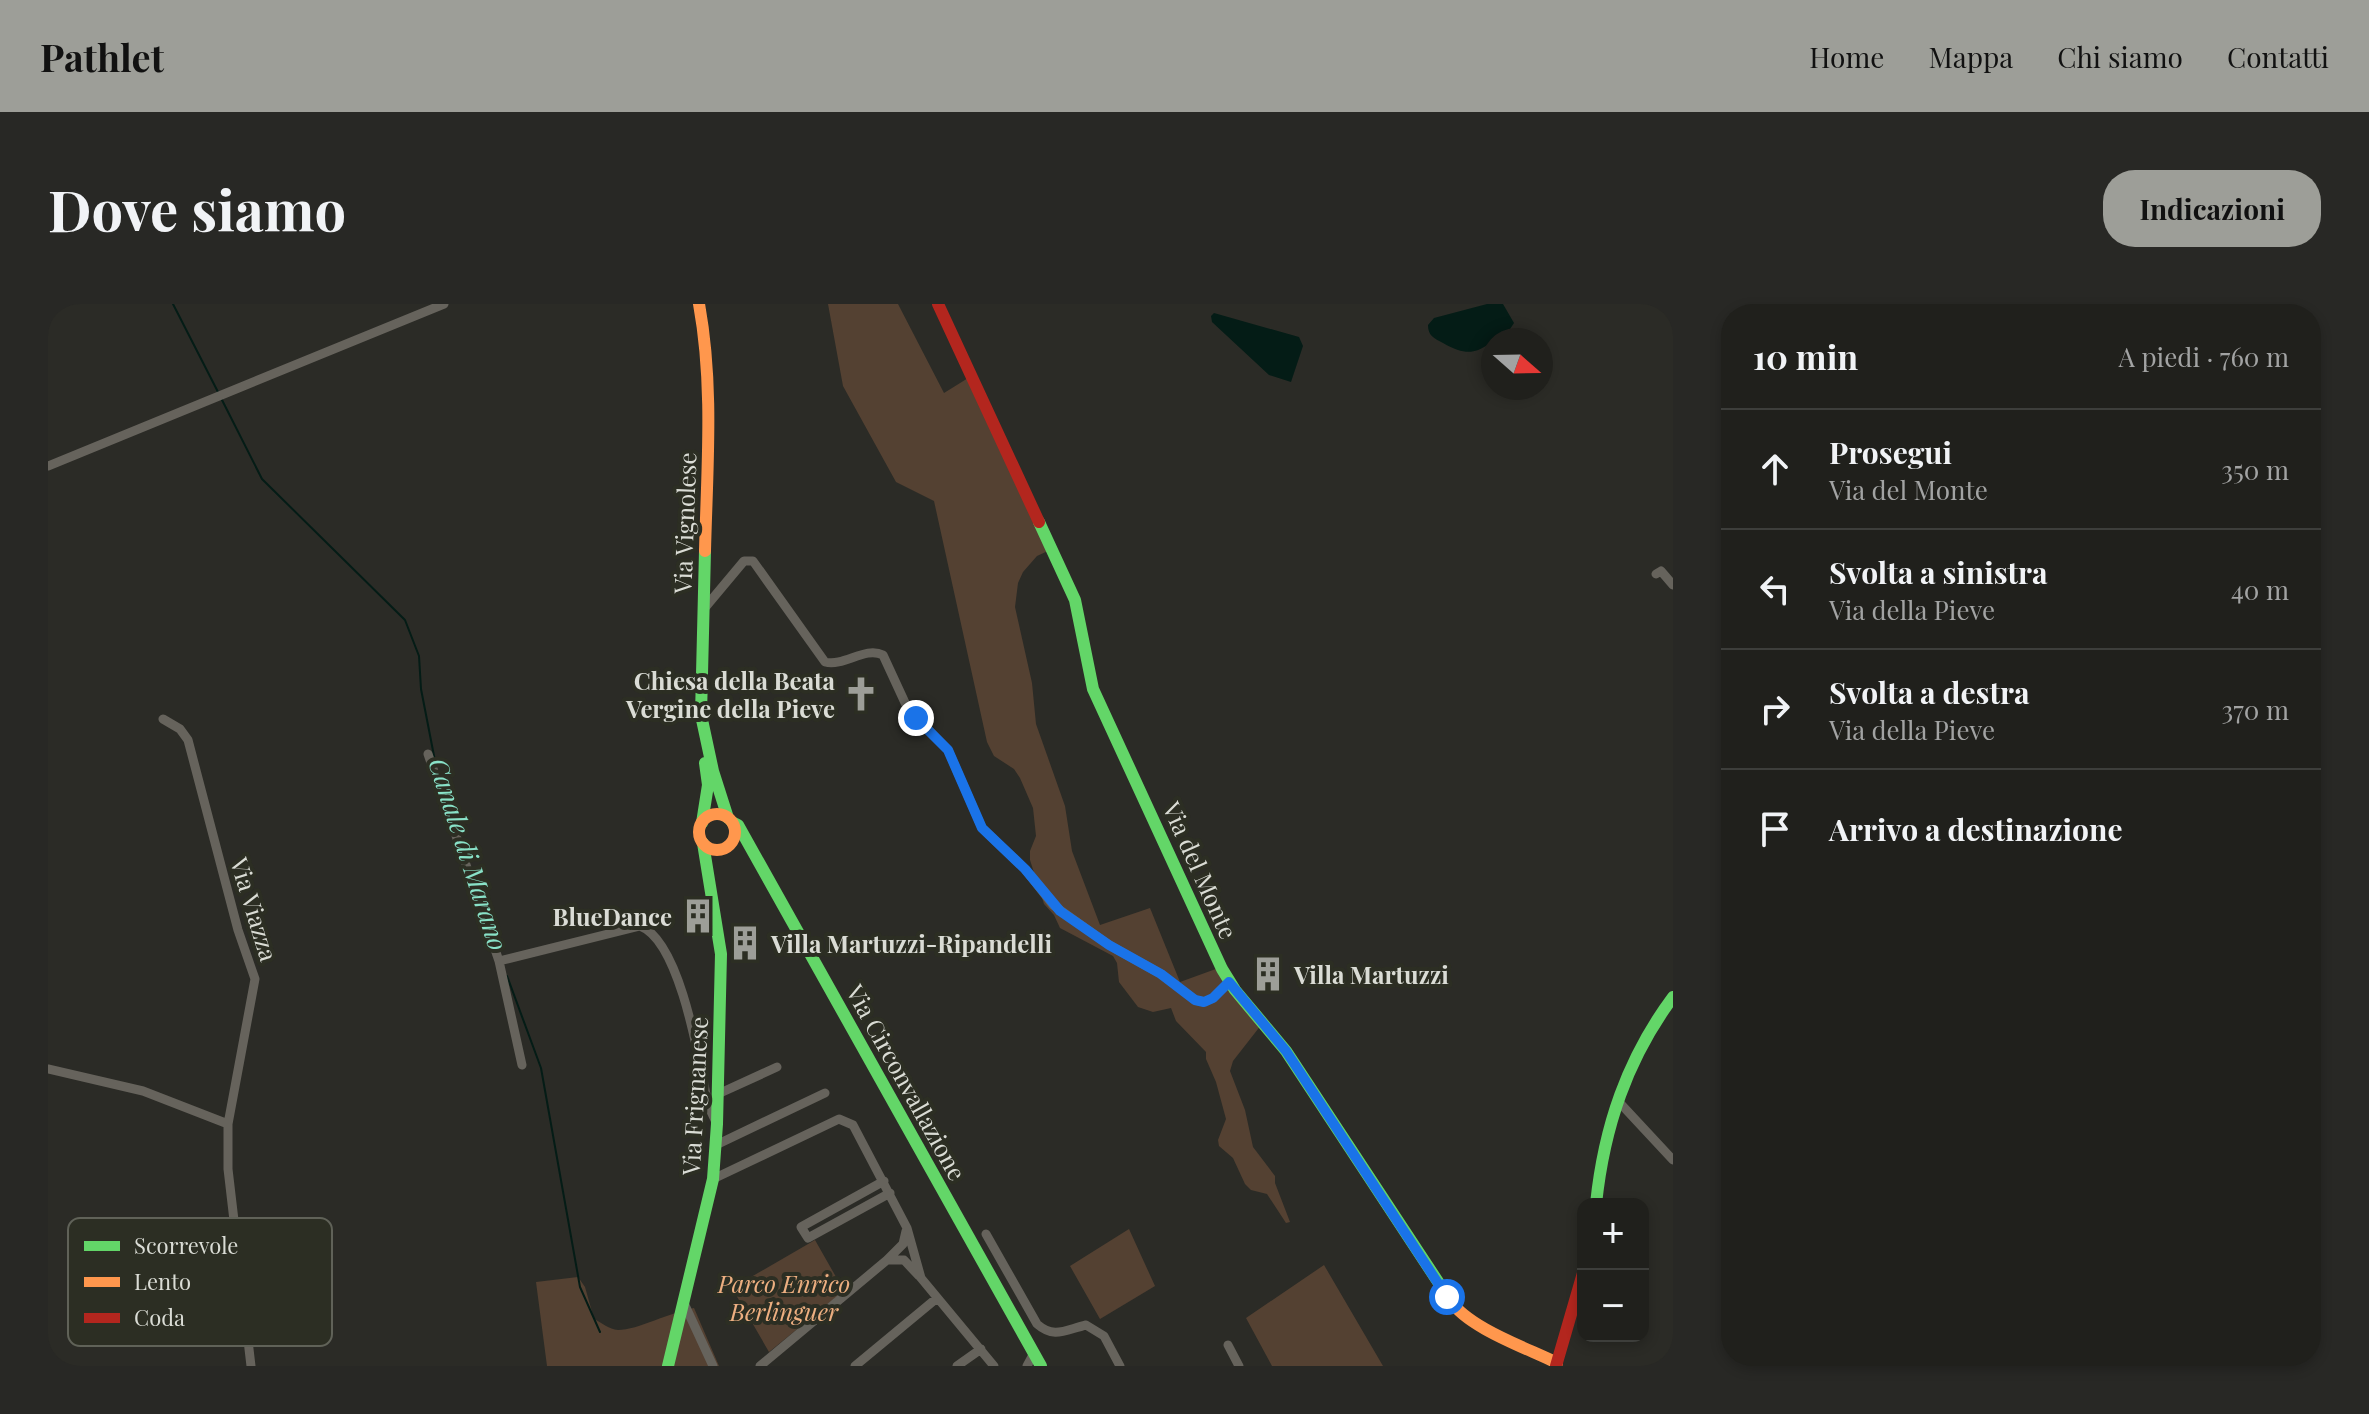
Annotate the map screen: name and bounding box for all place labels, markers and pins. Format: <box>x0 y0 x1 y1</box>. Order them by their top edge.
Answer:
place label: Chiesa della Beata Vergine della Pieve <box>625 664 836 724</box>
church icon: Chiesa della Beata Vergine della Pieve <box>842 675 880 713</box>
building icon: BlueDance <box>679 897 717 935</box>
place label: BlueDance <box>553 900 672 932</box>
building icon: Villa Martuzzi-Ripandelli <box>726 924 764 962</box>
place label: Villa Martuzzi-Ripandelli <box>770 927 1052 959</box>
building icon: Villa Martuzzi <box>1249 955 1287 993</box>
place label: Villa Martuzzi <box>1293 958 1449 990</box>

